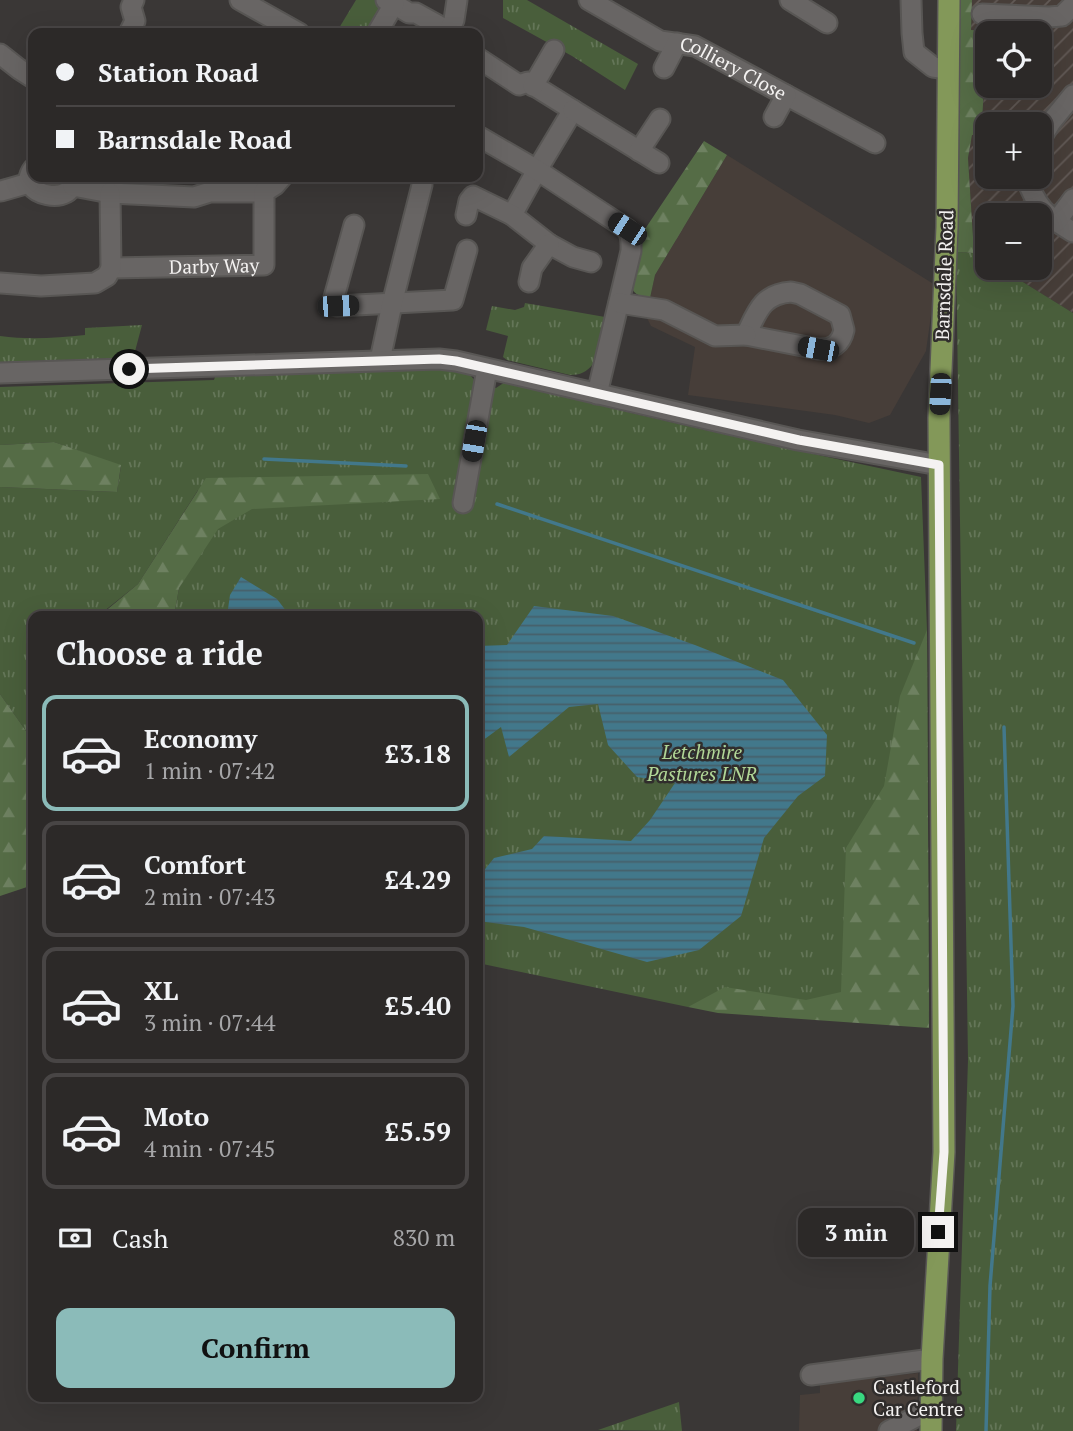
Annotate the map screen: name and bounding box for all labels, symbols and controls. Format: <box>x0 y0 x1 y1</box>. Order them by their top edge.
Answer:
map controls <box>975 21 1052 280</box>
button: locate <box>975 21 1052 98</box>
street label: Colliery Close <box>679 31 791 105</box>
text: Station Road <box>98 55 259 89</box>
button: + <box>975 112 1052 189</box>
text: Barnsdale Road <box>98 122 292 156</box>
button: − <box>975 203 1052 280</box>
car <box>604 209 651 249</box>
street label: Barnsdale Road <box>929 209 958 341</box>
street label: Darby Way <box>169 252 260 279</box>
car <box>317 295 360 317</box>
car <box>796 335 841 363</box>
route start <box>113 353 145 385</box>
car <box>929 372 952 416</box>
car <box>461 418 488 464</box>
text: Choose a ride <box>56 632 263 674</box>
text: Economy <box>144 721 257 755</box>
icon: car <box>60 722 123 785</box>
text: £3.18 <box>385 736 451 770</box>
park label: Letchmire Pastures LNR <box>646 739 757 786</box>
text: 1 min · 07:42 <box>144 755 276 786</box>
text: Comfort <box>144 847 246 881</box>
icon: car <box>60 848 123 911</box>
text: £4.29 <box>385 862 451 896</box>
text: 2 min · 07:43 <box>144 881 276 912</box>
text: XL <box>144 973 178 1007</box>
icon: car <box>60 974 123 1037</box>
text: £5.40 <box>385 988 451 1022</box>
text: 3 min · 07:44 <box>144 1007 276 1038</box>
text: Moto <box>144 1099 209 1133</box>
icon: car <box>60 1100 123 1163</box>
text: £5.59 <box>385 1114 451 1148</box>
text: 4 min · 07:45 <box>144 1133 276 1164</box>
callout: 3 min <box>798 1208 914 1256</box>
route end <box>922 1216 954 1248</box>
text: 3 min <box>825 1217 887 1248</box>
icon: cash <box>56 1219 94 1257</box>
text: Cash <box>112 1221 168 1255</box>
text: 830 m <box>393 1222 455 1253</box>
button: Confirm <box>56 1308 455 1388</box>
place label: Castleford Car Centre <box>873 1374 963 1421</box>
marker: Castleford Car Centre <box>851 1390 867 1406</box>

